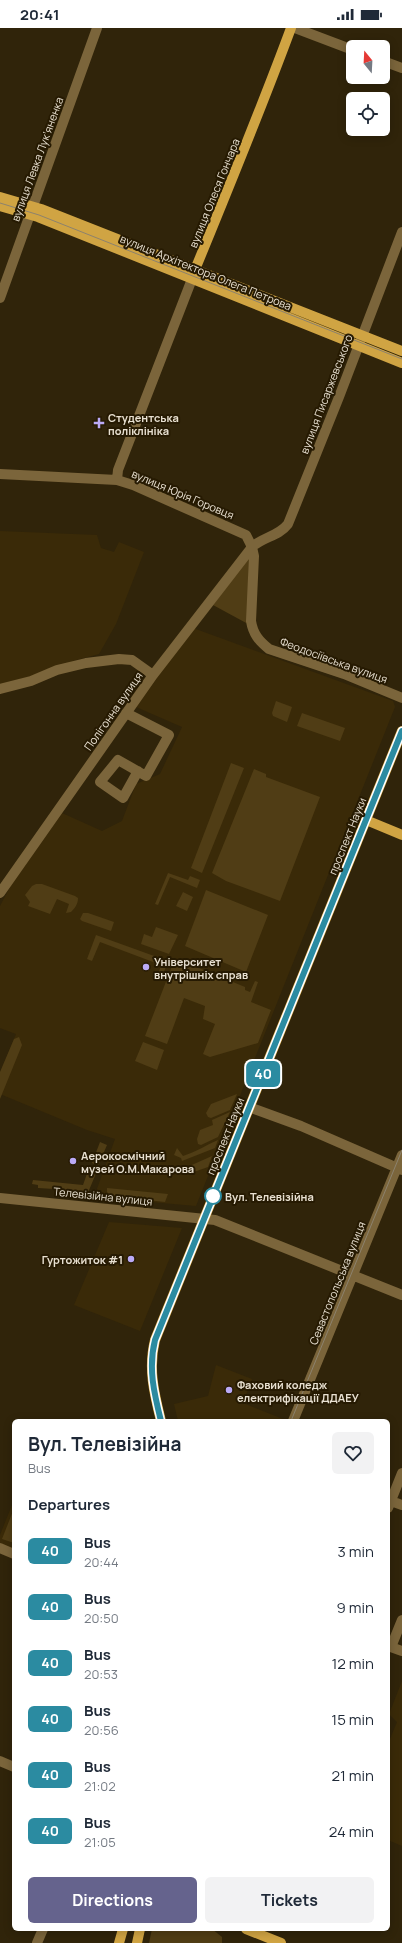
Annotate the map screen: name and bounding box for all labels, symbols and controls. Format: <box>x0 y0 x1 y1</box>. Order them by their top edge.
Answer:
text: 20:41 <box>20 4 60 25</box>
north arrow <box>346 40 390 84</box>
map controls <box>346 40 390 136</box>
button: locate <box>346 92 390 136</box>
street label: вулиця Левка Лукʼяненка <box>7 95 67 223</box>
street label: вулиця Олеся Гончара <box>185 136 243 250</box>
street label: вулиця Архітектора Олега Петрова <box>118 231 294 313</box>
street label: вулиця Писаржевського <box>296 332 356 456</box>
place label: Студентська поліклініка <box>108 410 179 438</box>
marker: Студентська поліклініка <box>93 417 105 429</box>
street label: вулиця Юрія Горовця <box>130 466 236 522</box>
street label: Феодосіївська вулиця <box>278 634 390 686</box>
street label: Полігонна вулиця <box>80 669 146 753</box>
street label: проспект Науки <box>325 795 369 877</box>
place label: Університет внутрішніх справ <box>154 954 248 982</box>
marker: Університет внутрішніх справ <box>141 962 151 972</box>
line badge: 40 <box>245 1061 281 1087</box>
text: 40 <box>254 1064 272 1083</box>
street label: проспект Науки <box>203 1095 247 1177</box>
place label: Аерокосмічний музей О.М.Макарова <box>81 1148 194 1176</box>
marker: Аерокосмічний музей О.М.Макарова <box>68 1156 78 1166</box>
street label: Телевізійна вулиця <box>53 1183 153 1209</box>
marker: Вул. Телевізійна <box>204 1187 222 1205</box>
place label: Вул. Телевізійна <box>225 1189 314 1204</box>
street label: Севастопольська вулиця <box>305 1219 369 1347</box>
place label: Гуртожиток #1 <box>42 1252 123 1267</box>
marker: Гуртожиток #1 <box>126 1254 136 1264</box>
place label: Фаховий коледж електрифікації ДДАЕУ <box>237 1377 359 1405</box>
marker: Фаховий коледж електрифікації ДДАЕУ <box>224 1385 234 1395</box>
text: Вул. Телевізійна <box>28 1431 181 1457</box>
button: heart <box>332 1432 374 1474</box>
text: Bus <box>28 1459 51 1477</box>
text: Departures <box>28 1494 110 1515</box>
text: Bus <box>84 1532 111 1553</box>
text: 40 <box>41 1541 59 1560</box>
text: 3 min <box>338 1541 374 1562</box>
text: 20:44 <box>84 1553 119 1571</box>
text: Bus <box>84 1588 111 1609</box>
text: 40 <box>41 1597 59 1616</box>
text: 9 min <box>337 1597 374 1618</box>
text: 20:50 <box>84 1609 119 1627</box>
text: Bus <box>84 1644 111 1665</box>
text: 40 <box>41 1653 59 1672</box>
text: 12 min <box>331 1653 374 1674</box>
text: 20:53 <box>84 1665 118 1683</box>
text: Bus <box>84 1700 111 1721</box>
text: 40 <box>41 1709 59 1728</box>
text: 15 min <box>331 1709 374 1730</box>
text: 20:56 <box>84 1721 119 1739</box>
text: Bus <box>84 1756 111 1777</box>
text: 40 <box>41 1765 59 1784</box>
text: 21 min <box>331 1765 374 1786</box>
text: 21:02 <box>84 1777 116 1795</box>
text: Bus <box>84 1812 111 1833</box>
text: 40 <box>41 1821 59 1840</box>
text: 24 min <box>329 1821 374 1842</box>
text: 21:05 <box>84 1833 116 1851</box>
button: Directions <box>28 1877 197 1923</box>
button: Tickets <box>205 1877 374 1923</box>

